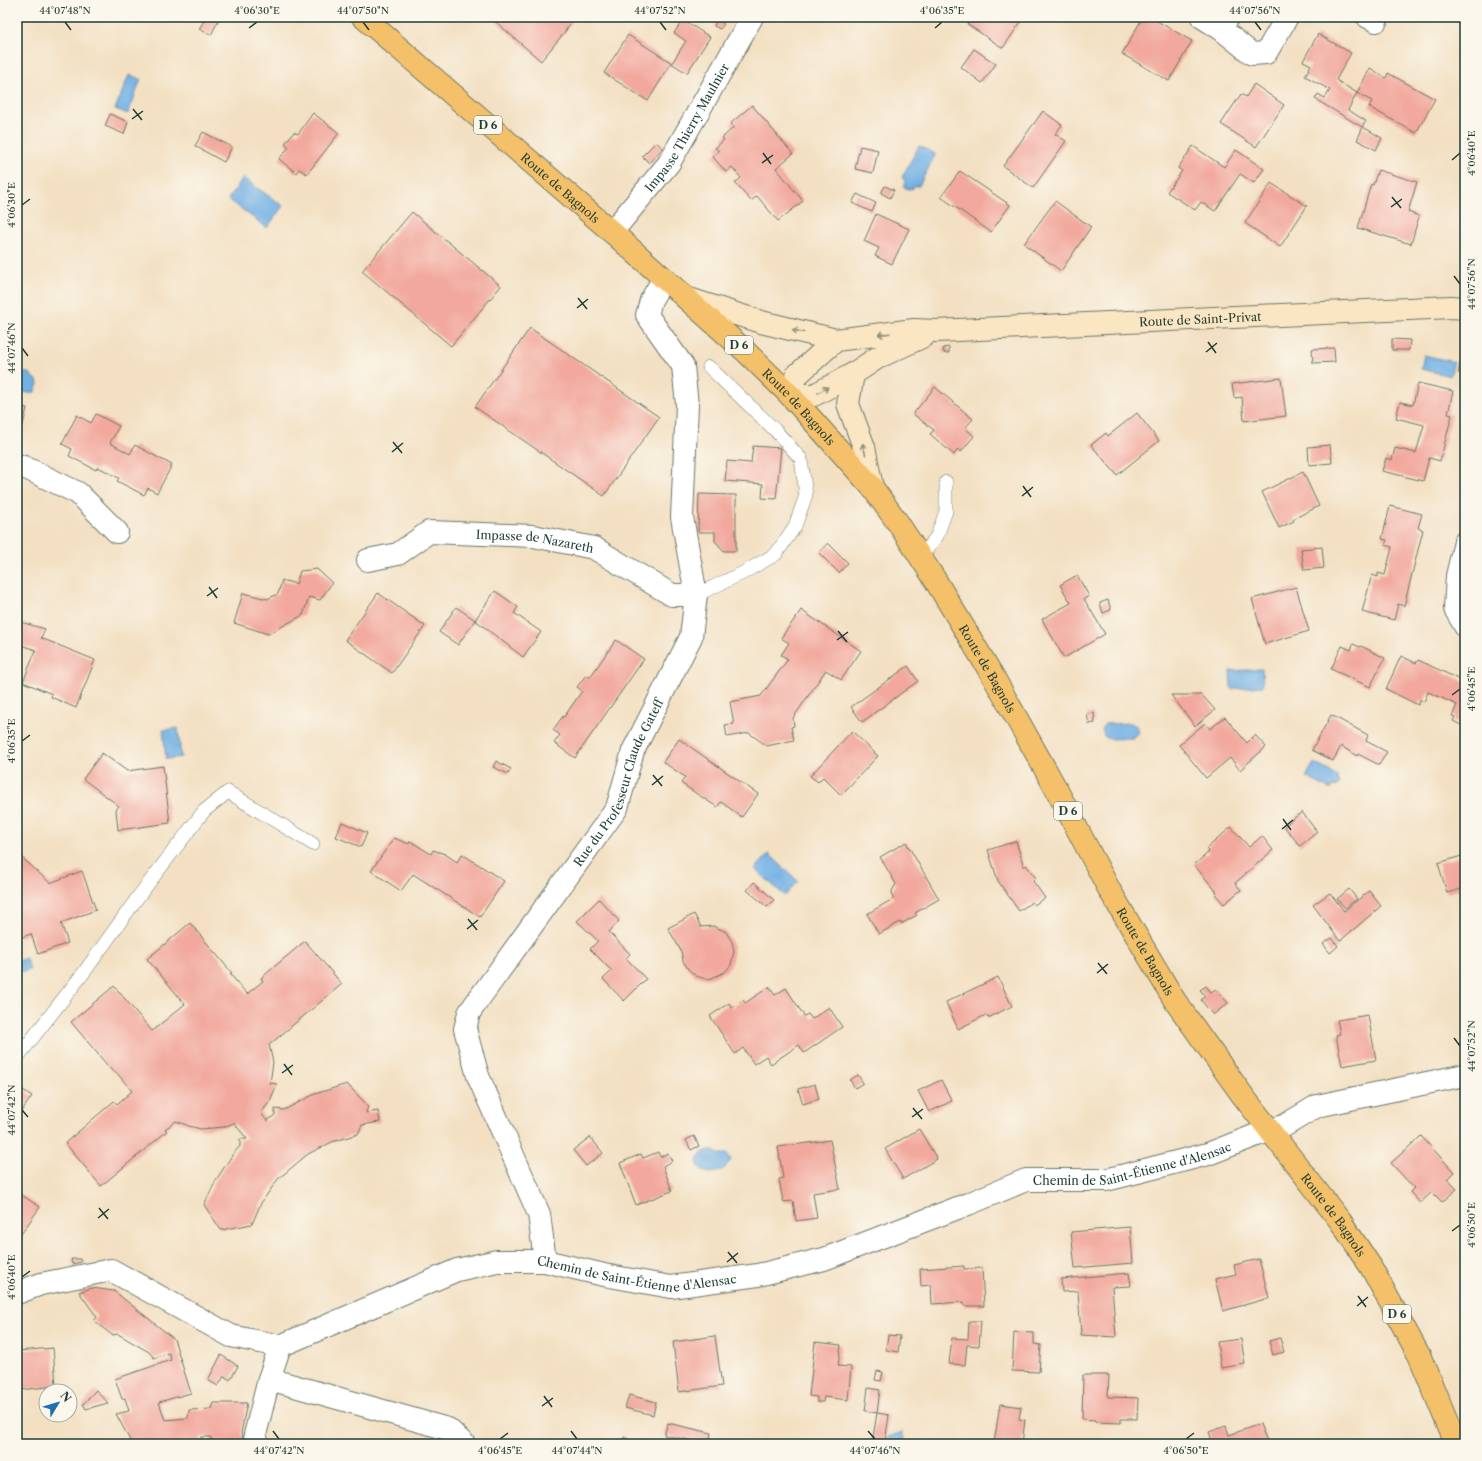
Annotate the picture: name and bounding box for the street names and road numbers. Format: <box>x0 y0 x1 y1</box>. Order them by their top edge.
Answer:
street label: Impasse Thierry Maulnier <box>641 60 732 195</box>
road number: D 6 <box>474 116 502 134</box>
street label: Route de Bagnols <box>518 149 603 226</box>
street label: Route de Saint-Privat <box>1139 308 1262 329</box>
road number: D 6 <box>725 336 753 354</box>
street label: Route de Bagnols <box>760 365 838 448</box>
street label: Impasse de Nazareth <box>476 526 596 555</box>
street label: Route de Bagnols <box>956 622 1019 715</box>
street label: Rue du Professeur Claude Gateff <box>570 694 667 869</box>
road number: D 6 <box>1054 802 1082 820</box>
street label: Route de Bagnols <box>1114 905 1177 998</box>
street label: Chemin de Saint-Étienne d'Alensac <box>1033 1138 1233 1188</box>
street label: Route de Bagnols <box>1298 1170 1369 1259</box>
street label: Chemin de Saint-Étienne d'Alensac <box>537 1254 737 1295</box>
road number: D 6 <box>1383 1305 1411 1323</box>

